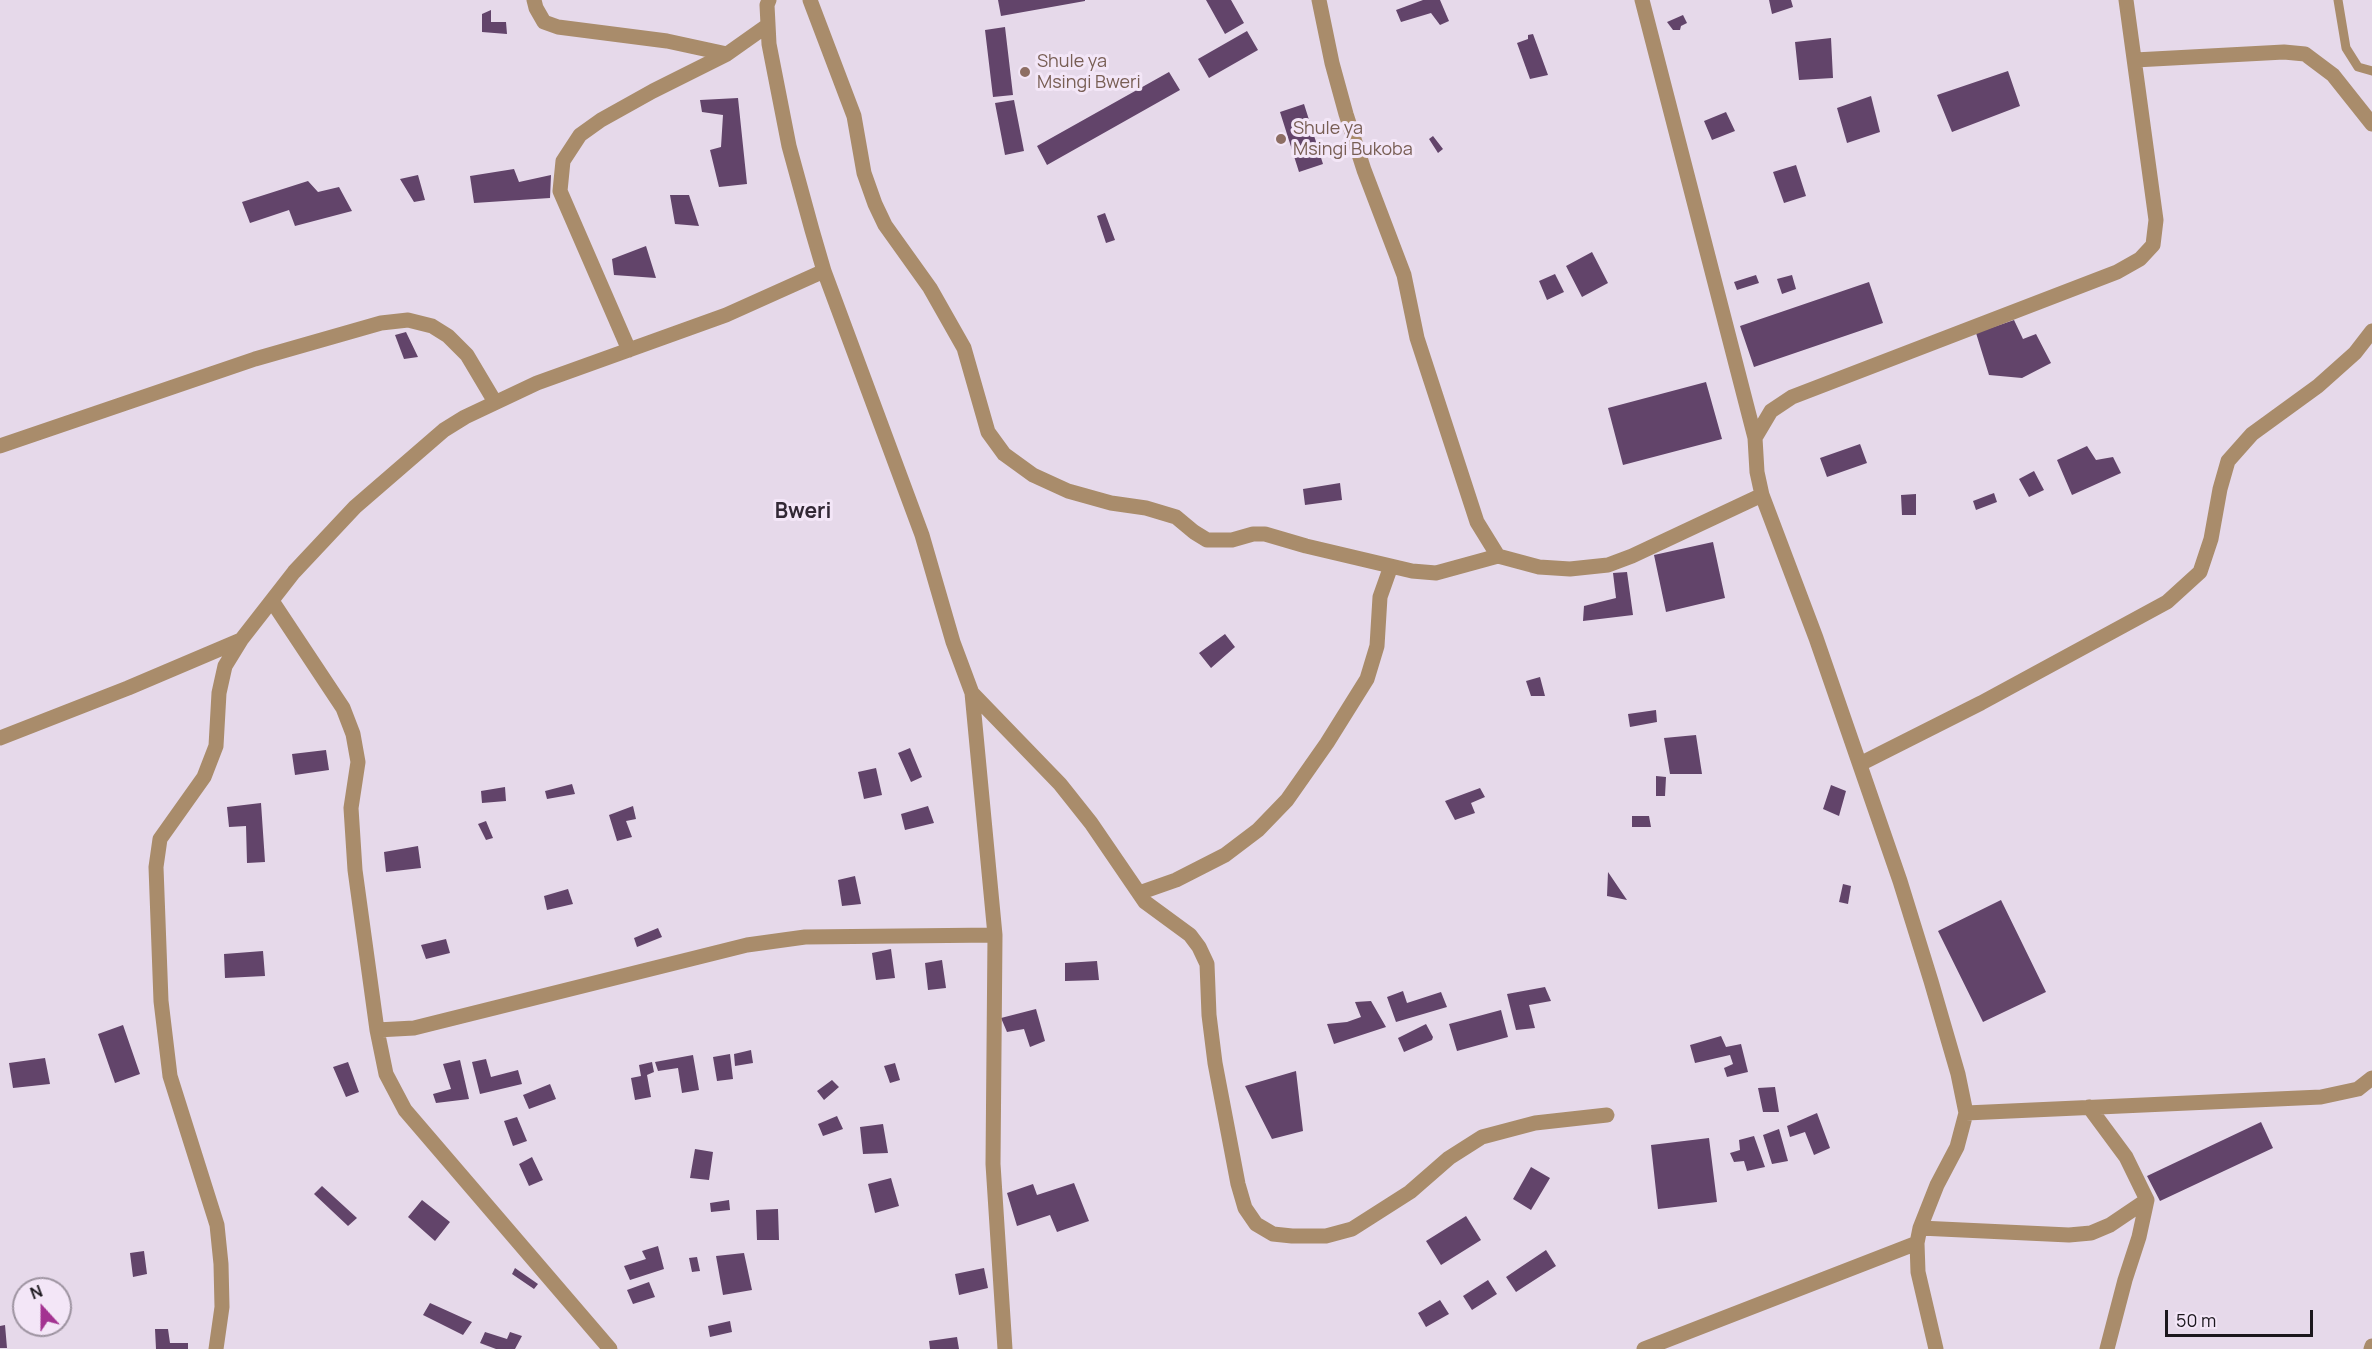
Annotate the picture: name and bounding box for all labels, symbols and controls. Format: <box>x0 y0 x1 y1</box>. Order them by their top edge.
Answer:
place label: Shule ya Msingi Bweri <box>1037 51 1141 94</box>
marker: Shule ya Msingi Bweri <box>1018 65 1032 79</box>
place label: Shule ya Msingi Bukoba <box>1293 118 1413 160</box>
marker: Shule ya Msingi Bukoba <box>1274 132 1288 146</box>
district label: Bweri <box>775 499 831 525</box>
north arrow <box>12 1277 72 1337</box>
text: N <box>27 1280 46 1304</box>
scale bar <box>2168 1298 2316 1336</box>
text: 50 m <box>2176 1308 2216 1332</box>

